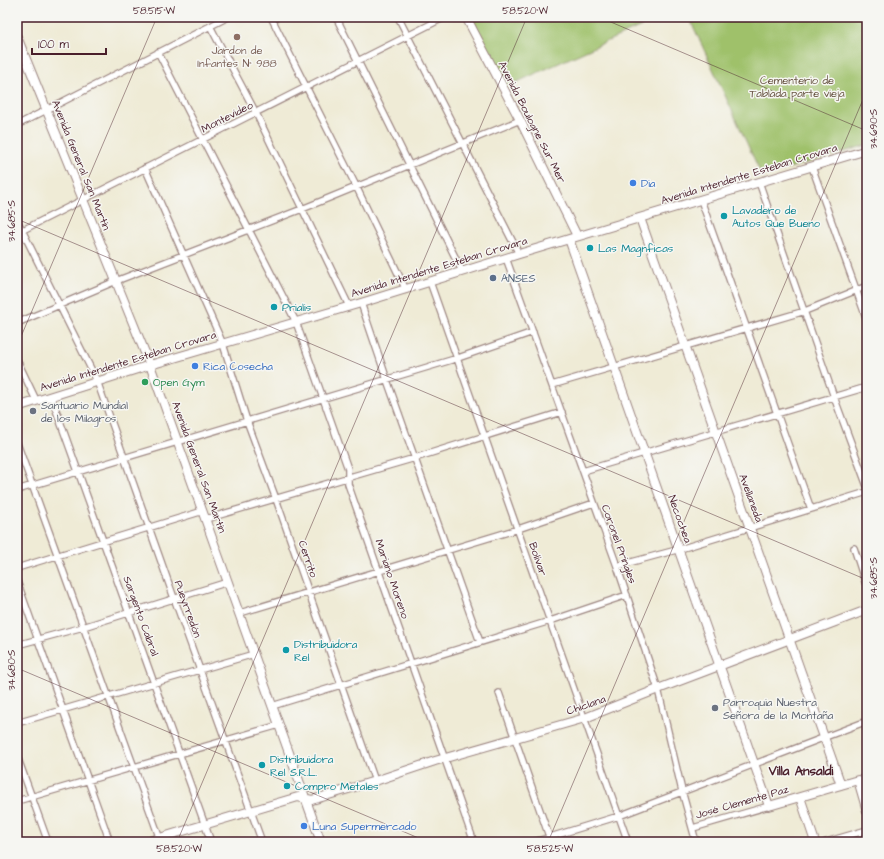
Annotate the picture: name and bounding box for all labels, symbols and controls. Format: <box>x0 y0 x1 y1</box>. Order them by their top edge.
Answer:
text: 58.515°W <box>133 4 176 18</box>
text: 58.520°W <box>502 4 548 18</box>
scale bar <box>32 30 106 56</box>
marker: Jardon de Infantes N° 988 <box>232 32 242 42</box>
text: 100 m <box>38 36 69 53</box>
place label: Jardon de Infantes N° 988 <box>197 43 277 71</box>
street label: Avenida Boulogne Sur Mer <box>494 59 569 186</box>
park label: Cementerio de Tablada parte vieja <box>749 73 845 101</box>
street label: Montevideo <box>198 97 256 136</box>
street label: Avenida General San Martín <box>48 98 114 233</box>
text: 34.690°S <box>867 108 881 149</box>
street label: Avenida Intendente Esteban Crovara <box>659 140 839 208</box>
place label: Dia <box>641 176 656 191</box>
marker: Dia <box>628 178 638 188</box>
text: 34.685°S <box>5 200 19 242</box>
place label: Lavadero de Autos Que Bueno <box>732 203 821 231</box>
marker: Lavadero de Autos Que Bueno <box>719 211 729 221</box>
street label: Avenida Intendente Esteban Crovara <box>349 233 529 301</box>
place label: Las Magnficas <box>598 241 674 257</box>
marker: Las Magnficas <box>585 243 595 253</box>
place label: ANSES <box>501 271 536 286</box>
marker: ANSES <box>488 273 498 283</box>
place label: Prialis <box>282 300 312 315</box>
marker: Prialis <box>269 302 279 312</box>
street label: Avenida Intendente Esteban Crovara <box>38 327 218 395</box>
place label: Rica Cosecha <box>203 359 273 374</box>
marker: Rica Cosecha <box>190 361 200 371</box>
place label: Open Gym <box>153 375 205 391</box>
marker: Open Gym <box>140 377 150 387</box>
place label: Santuario Mundial de los Milagros <box>41 398 128 427</box>
street label: Avenida General San Martín <box>168 399 230 535</box>
marker: Santuario Mundial de los Milagros <box>28 406 38 416</box>
street label: Avellaneda <box>735 472 767 525</box>
street label: Necochea <box>664 493 696 545</box>
street label: Coronel Pringles <box>597 502 640 586</box>
street label: Mariano Moreno <box>371 537 413 621</box>
street label: Cerrito <box>295 539 322 580</box>
street label: Bolívar <box>525 540 551 578</box>
text: 34.685°S <box>867 557 881 599</box>
street label: Sargento Cabral <box>119 574 162 659</box>
street label: Pueyrredón <box>170 578 205 641</box>
place label: Distribuidora Rel <box>294 637 358 665</box>
marker: Distribuidora Rel <box>281 645 291 655</box>
text: 34.680°S <box>5 649 19 691</box>
street label: Chiclana <box>565 691 608 719</box>
place label: Parroquia Nuestra Señora de la Montaña <box>723 695 834 723</box>
marker: Parroquia Nuestra Señora de la Montaña <box>710 703 720 713</box>
place label: Distribuidora Rel S.R.L. <box>270 752 334 780</box>
marker: Distribuidora Rel S.R.L. <box>257 760 267 770</box>
district label: Villa Ansaldi <box>768 762 834 780</box>
place label: Compro Metales <box>295 779 379 794</box>
marker: Compro Metales <box>282 781 292 791</box>
street label: José Clemente Paz <box>694 781 791 822</box>
place label: Luna Supermercado <box>312 819 417 834</box>
marker: Luna Supermercado <box>299 821 309 831</box>
text: 58.520°W <box>156 842 202 856</box>
text: 58.525°W <box>527 842 574 856</box>

